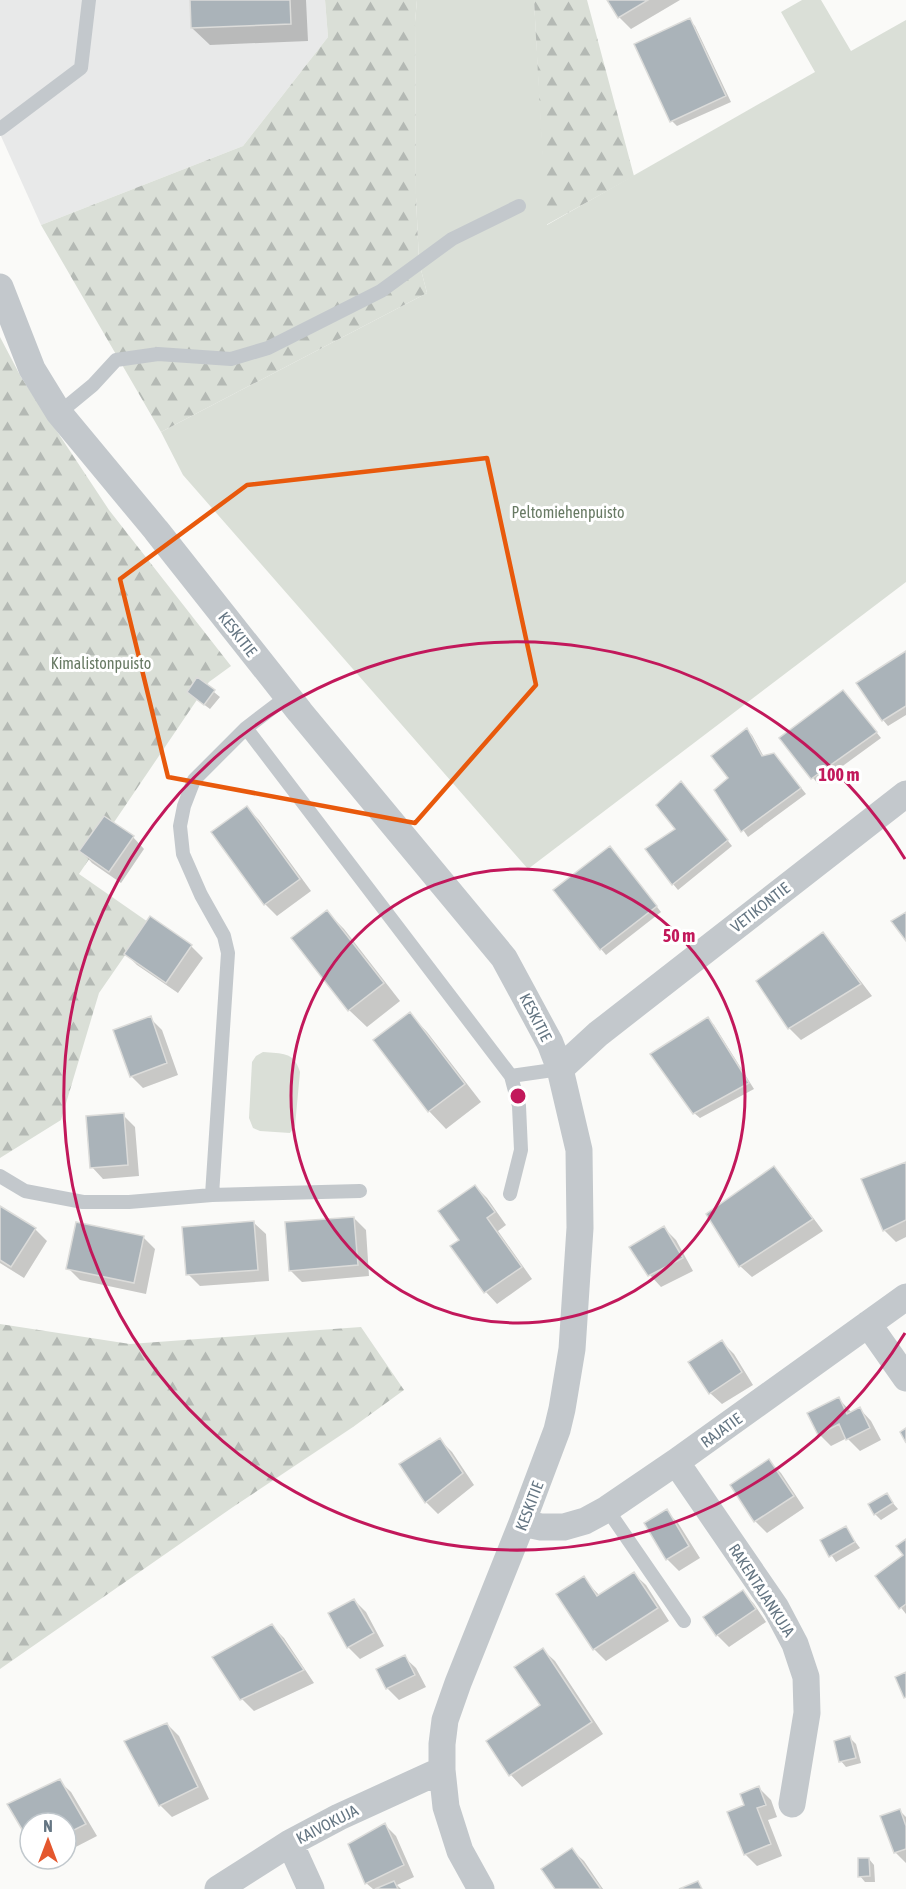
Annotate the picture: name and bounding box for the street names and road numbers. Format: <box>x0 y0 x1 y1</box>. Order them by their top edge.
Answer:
street label: KESKITIE <box>215 608 261 660</box>
street label: VETIKONTIE <box>727 878 793 936</box>
street label: KESKITIE <box>516 990 556 1044</box>
street label: RAJATIE <box>697 1409 745 1451</box>
street label: KESKITIE <box>511 1479 547 1533</box>
street label: RAKENTAJANKUJA <box>725 1540 799 1640</box>
street label: KAIVOKUJA <box>293 1801 361 1847</box>

